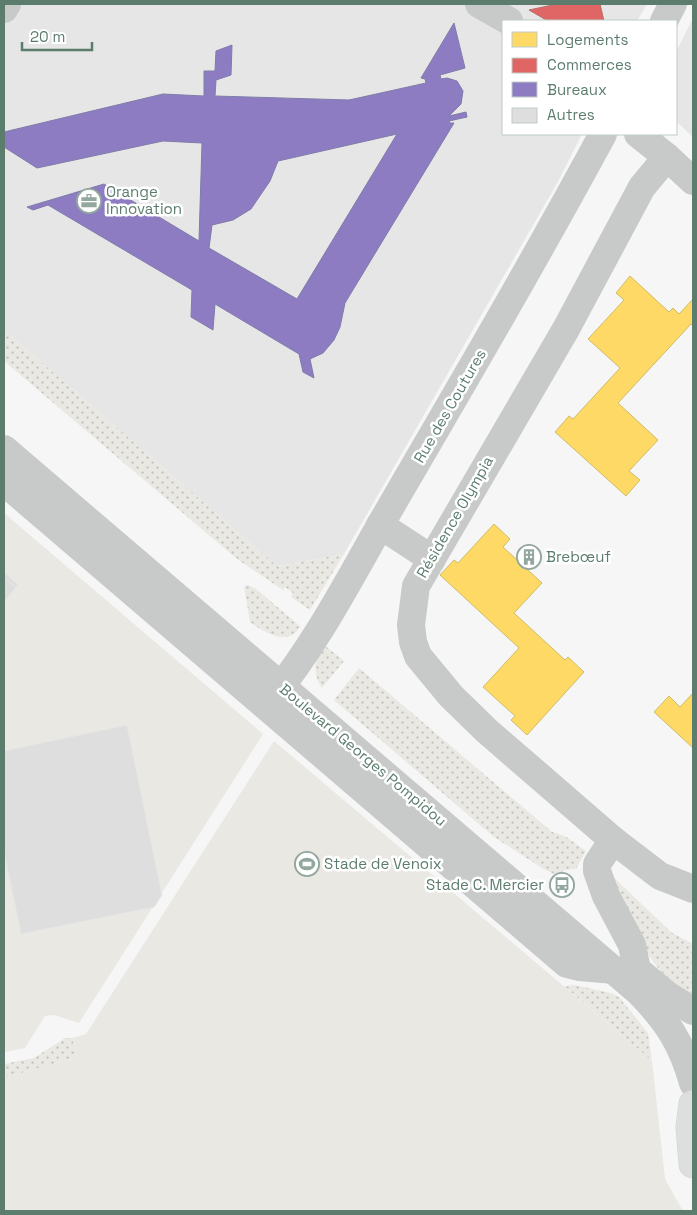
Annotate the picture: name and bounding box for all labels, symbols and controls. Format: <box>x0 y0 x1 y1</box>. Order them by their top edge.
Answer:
scale bar <box>22 20 92 52</box>
legend <box>502 20 677 135</box>
text: 20 m <box>30 27 65 46</box>
text: Logements <box>547 30 629 49</box>
text: Commerces <box>547 55 632 74</box>
text: Bureaux <box>547 80 607 99</box>
text: Autres <box>547 105 595 124</box>
place label: Orange Innovation <box>106 182 182 218</box>
office icon: Orange Innovation <box>76 188 102 214</box>
street label: Rue des Coutures <box>409 345 490 466</box>
street label: Résidence Olympia <box>412 452 497 581</box>
building icon: Brebœuf <box>516 544 542 570</box>
place label: Brebœuf <box>546 547 611 566</box>
street label: Boulevard Georges Pompidou <box>276 679 451 830</box>
sports icon: Stade de Venoix <box>294 851 320 877</box>
place label: Stade de Venoix <box>324 854 442 873</box>
bus stop icon: Stade C. Mercier <box>549 872 575 898</box>
place label: Stade C. Mercier <box>426 875 544 894</box>

